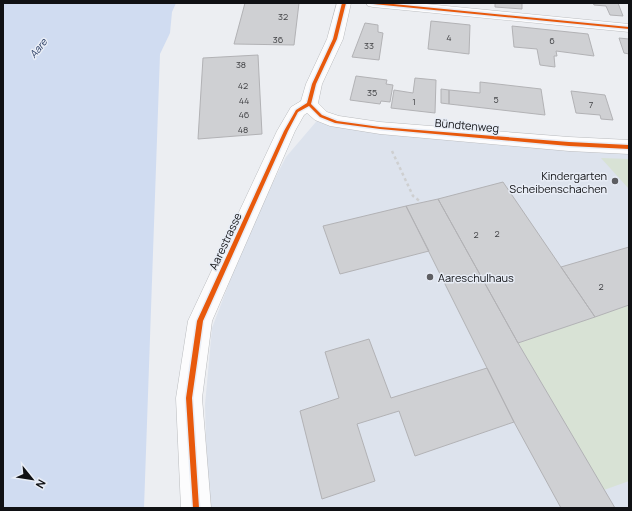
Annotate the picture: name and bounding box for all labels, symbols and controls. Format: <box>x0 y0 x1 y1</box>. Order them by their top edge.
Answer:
house number: 32 <box>278 10 288 23</box>
house number: 4 <box>446 31 452 44</box>
house number: 36 <box>273 33 284 46</box>
water label: Aare <box>26 34 51 61</box>
house number: 6 <box>549 34 555 47</box>
house number: 33 <box>364 39 374 52</box>
house number: 38 <box>236 58 246 71</box>
house number: 42 <box>238 79 248 92</box>
house number: 35 <box>367 86 377 99</box>
house number: 5 <box>493 93 499 106</box>
house number: 44 <box>239 94 249 107</box>
house number: 1 <box>412 95 416 108</box>
house number: 7 <box>589 98 594 111</box>
house number: 46 <box>239 108 250 121</box>
street label: Bündtenweg <box>434 115 500 135</box>
house number: 48 <box>238 123 248 136</box>
place label: Kindergarten Scheibenschachen <box>509 168 607 196</box>
marker: Kindergarten Scheibenschachen <box>610 176 620 186</box>
street label: Aarestrasse <box>205 210 245 272</box>
house number: 2 <box>494 227 500 240</box>
house number: 2 <box>473 228 479 241</box>
place label: Aareschulhaus <box>438 270 514 285</box>
marker: Aareschulhaus <box>425 272 435 282</box>
house number: 2 <box>598 280 604 293</box>
north arrow <box>12 459 52 499</box>
text: N <box>33 477 50 492</box>

